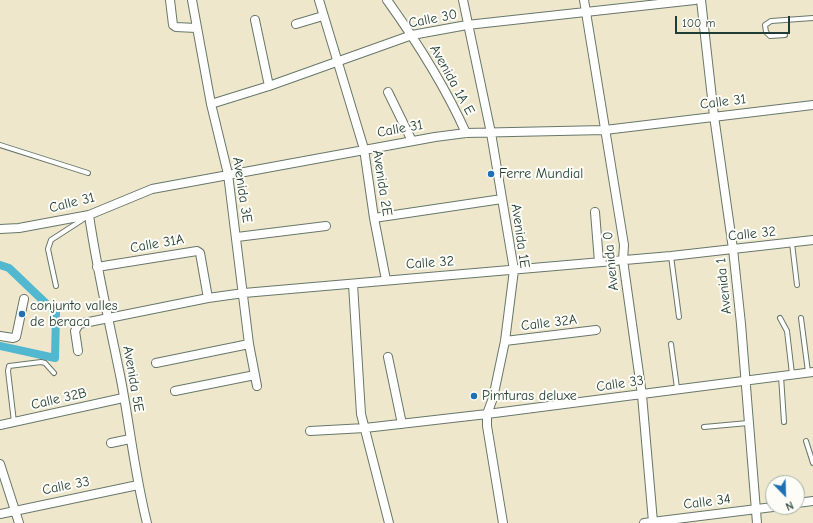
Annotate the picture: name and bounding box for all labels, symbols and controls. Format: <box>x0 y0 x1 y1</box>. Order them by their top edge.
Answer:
street label: Calle 30 <box>407 6 459 32</box>
scale bar <box>677 8 792 34</box>
text: 100 m <box>682 16 715 30</box>
street label: Avenida 1A E <box>426 42 478 118</box>
street label: Calle 31 <box>699 91 747 113</box>
street label: Calle 31 <box>376 117 424 141</box>
street label: Avenida 2E <box>368 149 396 217</box>
street label: Avenida 3E <box>229 156 255 224</box>
place label: Ferre Mundial <box>499 166 583 182</box>
marker: Ferre Mundial <box>486 169 496 179</box>
street label: Calle 31 <box>48 189 96 217</box>
street label: Avenida 1E <box>507 203 533 269</box>
street label: Calle 32 <box>727 223 777 245</box>
street label: Calle 31A <box>129 231 185 257</box>
street label: Avenida 0 <box>600 231 622 291</box>
street label: Calle 32 <box>405 253 455 273</box>
street label: Avenida 1 <box>713 257 735 315</box>
place label: conjunto valles de beraca <box>30 298 118 330</box>
marker: conjunto valles de beraca <box>17 309 27 319</box>
street label: Calle 32A <box>520 311 578 335</box>
street label: Avenida 5E <box>119 345 147 413</box>
street label: Calle 33 <box>595 372 645 396</box>
street label: Calle 32B <box>29 384 89 414</box>
place label: Pimturas deluxe <box>482 388 577 404</box>
marker: Pimturas deluxe <box>469 391 479 401</box>
street label: Calle 33 <box>41 473 91 499</box>
north arrow <box>765 475 805 515</box>
street label: Calle 34 <box>682 491 732 513</box>
text: N <box>784 498 795 513</box>

